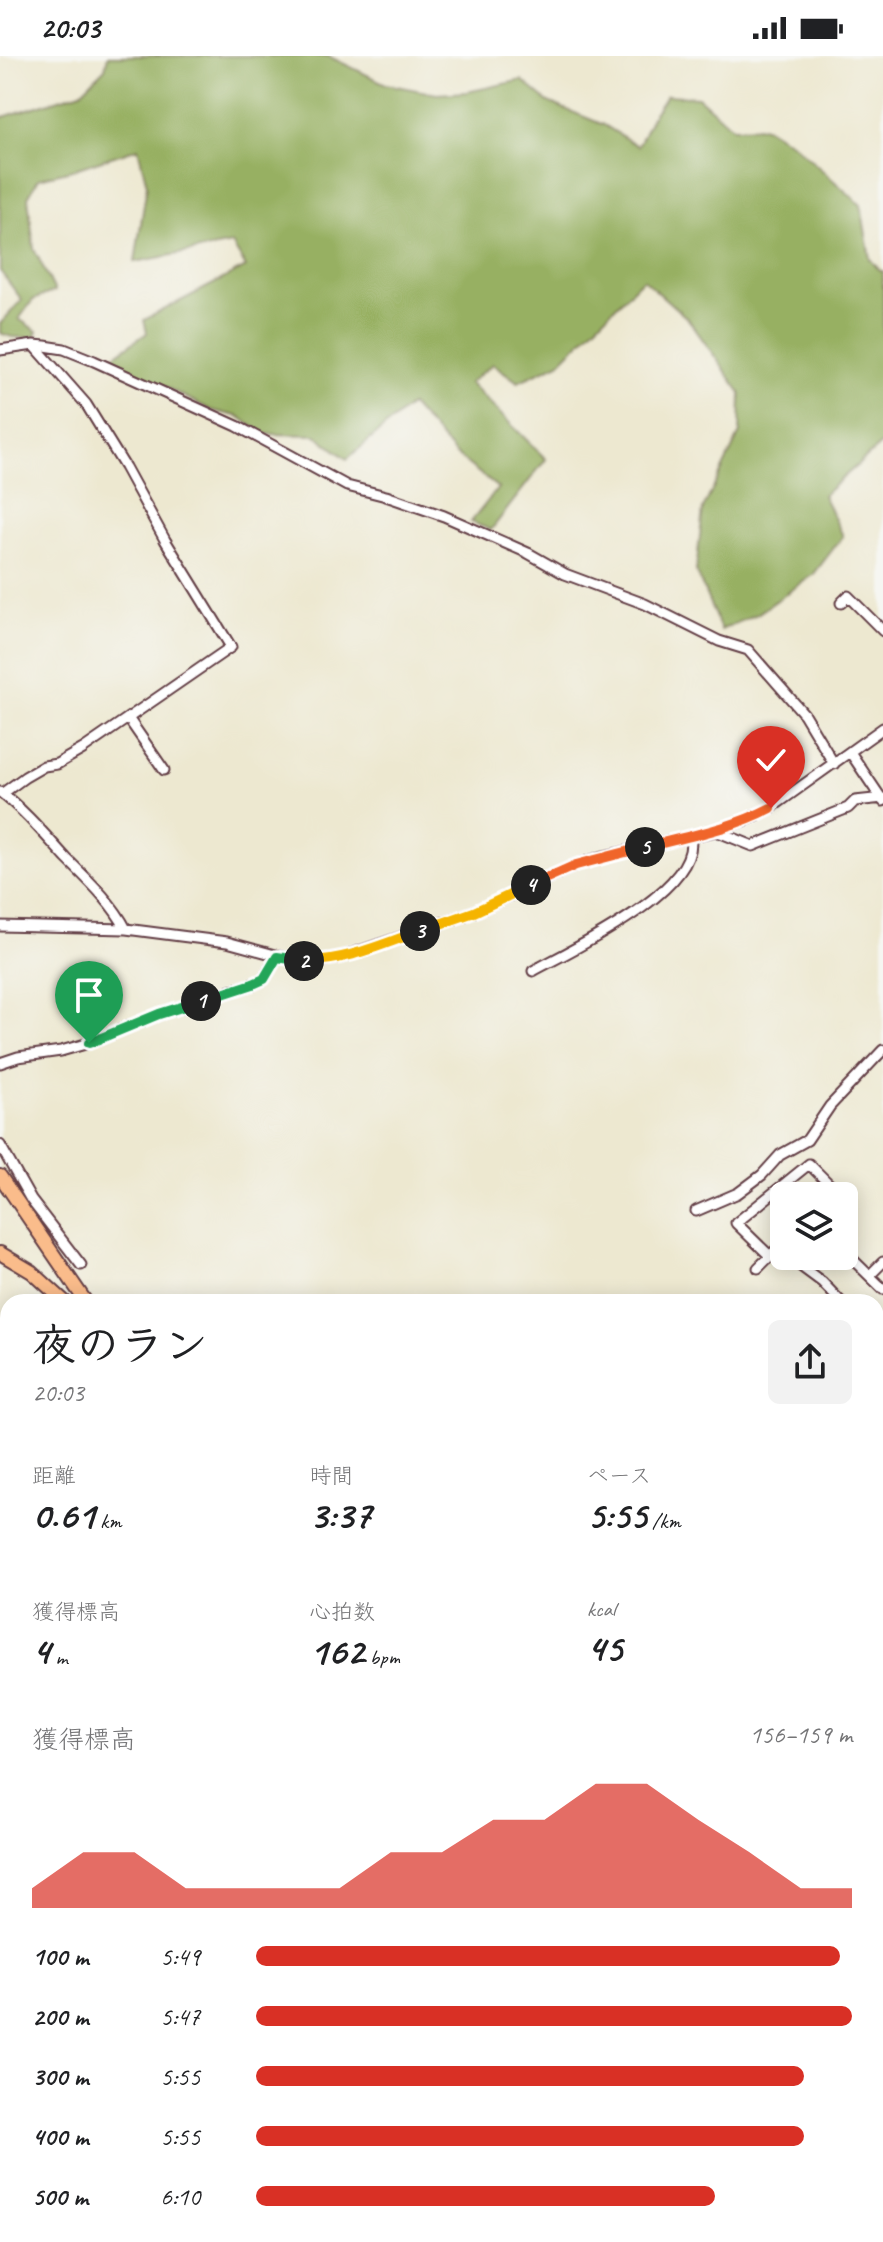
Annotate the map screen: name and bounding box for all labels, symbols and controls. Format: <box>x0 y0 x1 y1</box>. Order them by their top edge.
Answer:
text: 20:03 <box>40 9 100 47</box>
pin <box>737 726 805 808</box>
icon: check <box>749 738 793 782</box>
pin: 5 <box>625 827 665 867</box>
text: 5 <box>640 833 650 861</box>
pin: 4 <box>511 865 551 905</box>
text: 4 <box>526 871 536 899</box>
pin: 3 <box>400 911 440 951</box>
text: 3 <box>415 917 425 945</box>
pin: 2 <box>284 941 324 981</box>
text: 2 <box>299 947 309 975</box>
pin <box>55 961 123 1043</box>
icon: arrive <box>67 973 111 1017</box>
pin: 1 <box>181 981 221 1021</box>
text: 1 <box>196 987 206 1015</box>
map controls <box>770 1182 858 1270</box>
button: layers <box>770 1182 858 1270</box>
text: 夜のラン <box>32 1318 208 1373</box>
button: share <box>768 1320 852 1404</box>
text: 20:03 <box>32 1376 84 1409</box>
text: 距離 <box>32 1462 76 1490</box>
text: 時間 <box>309 1462 353 1490</box>
text: ペース <box>587 1462 651 1490</box>
text: 0.61 <box>32 1490 95 1540</box>
text: 3:37 <box>309 1490 371 1540</box>
text: 5:55 <box>587 1490 647 1540</box>
text: km <box>95 1507 122 1535</box>
text: /km <box>647 1507 681 1535</box>
text: kcal <box>587 1595 616 1623</box>
text: 獲得標高 <box>32 1598 120 1626</box>
text: 心拍数 <box>309 1598 375 1626</box>
text: 45 <box>587 1623 622 1673</box>
text: 4 <box>32 1626 50 1676</box>
text: 162 <box>309 1626 364 1676</box>
text: m <box>50 1643 68 1671</box>
text: bpm <box>364 1643 400 1671</box>
text: 156–159 m <box>749 1718 852 1751</box>
text: 獲得標高 <box>32 1723 136 1756</box>
text: 100 m <box>32 1940 88 1973</box>
text: 5:49 <box>160 1940 200 1973</box>
text: 200 m <box>32 2000 88 2033</box>
text: 5:47 <box>160 2000 200 2033</box>
text: 300 m <box>32 2060 88 2093</box>
text: 5:55 <box>160 2060 200 2093</box>
text: 400 m <box>32 2120 88 2153</box>
text: 5:55 <box>160 2120 200 2153</box>
text: 500 m <box>32 2180 88 2213</box>
text: 6:10 <box>160 2180 200 2213</box>

